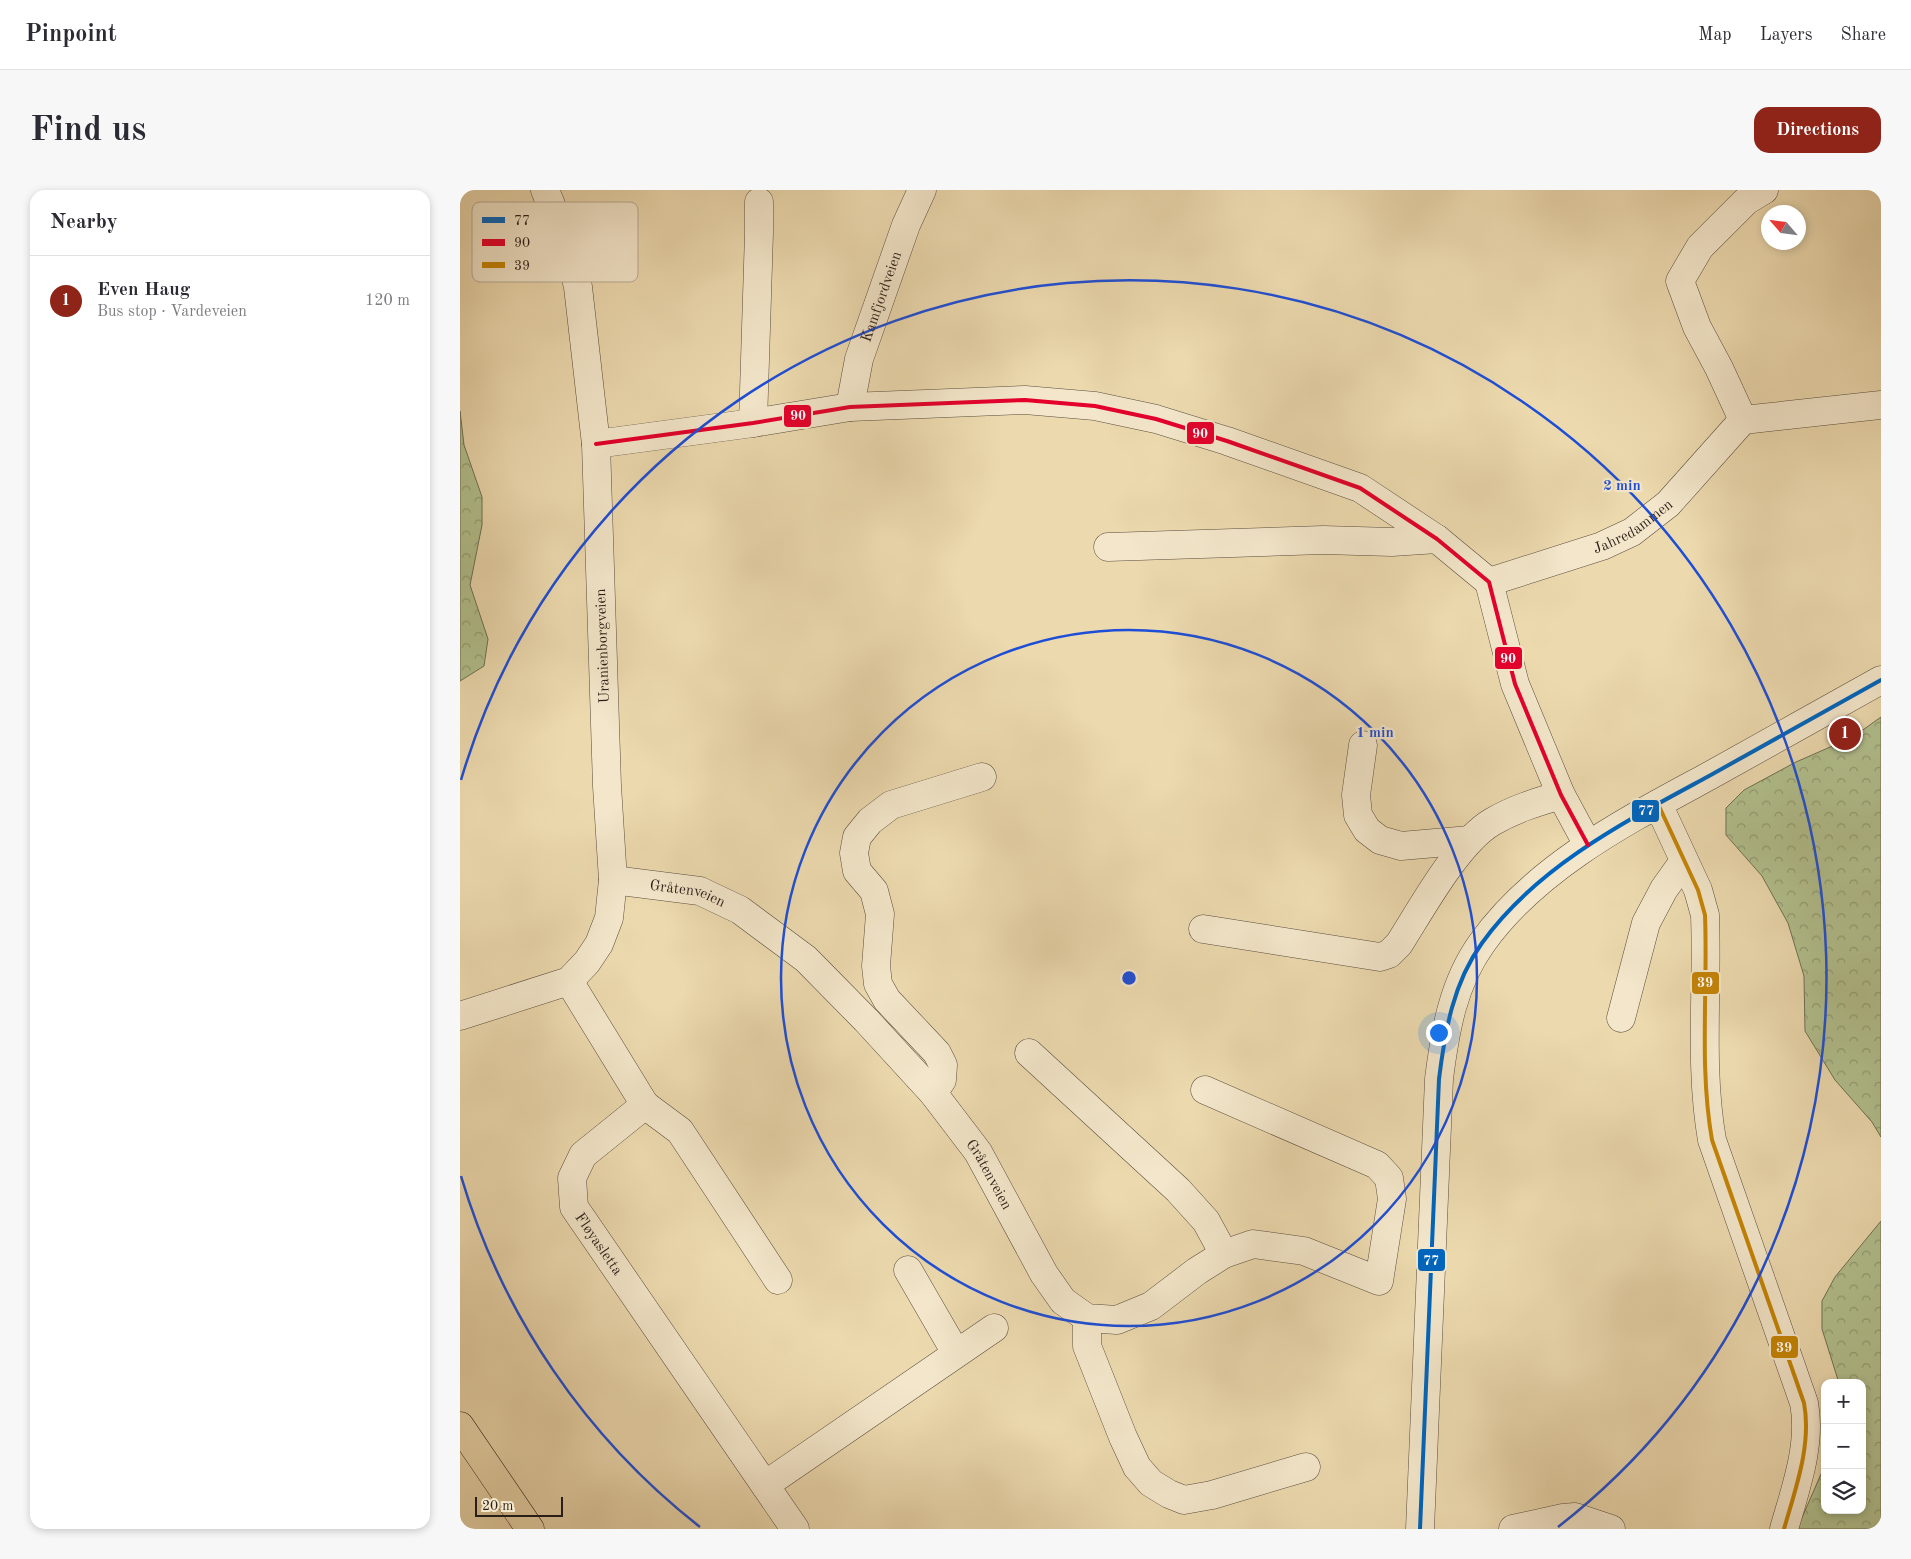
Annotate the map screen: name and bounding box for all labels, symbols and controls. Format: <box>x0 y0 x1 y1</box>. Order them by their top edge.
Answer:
text: Pinpoint <box>25 23 117 47</box>
text: Map <box>1698 26 1732 44</box>
text: Layers <box>1760 26 1812 44</box>
text: Share <box>1840 26 1886 44</box>
button: Directions <box>1754 107 1881 153</box>
text: Find us <box>30 113 146 148</box>
legend <box>472 202 638 282</box>
north arrow <box>1761 205 1806 250</box>
text: Nearby <box>50 212 118 233</box>
text: 77 <box>514 214 530 228</box>
text: 90 <box>514 236 530 250</box>
street label: Kamfjordveien <box>859 250 905 344</box>
text: 39 <box>514 259 530 273</box>
text: Even Haug <box>97 281 190 300</box>
text: 1 <box>61 293 71 309</box>
text: 120 m <box>365 293 410 309</box>
text: Bus stop · Vardeveien <box>97 304 247 320</box>
line badge: 90 <box>783 404 812 428</box>
text: 90 <box>790 409 806 423</box>
line badge: 90 <box>1186 421 1215 445</box>
text: 90 <box>1192 427 1208 441</box>
text: 2 min <box>1603 479 1641 494</box>
street label: Jahredammen <box>1592 497 1676 557</box>
street label: Uranienborgveien <box>594 588 613 704</box>
line badge: 90 <box>1494 646 1523 670</box>
text: 90 <box>1500 652 1516 666</box>
pin: 1 <box>1829 715 1861 753</box>
text: 1 min <box>1356 726 1394 741</box>
line badge: 77 <box>1631 799 1660 823</box>
text: 77 <box>1638 804 1654 818</box>
street label: Gråtenveien <box>649 879 727 911</box>
centre of rings <box>1120 969 1138 987</box>
line badge: 39 <box>1691 971 1720 995</box>
text: 39 <box>1697 976 1713 990</box>
your location <box>1426 1020 1452 1046</box>
street label: Gråtenveien <box>962 1137 1014 1213</box>
street label: Fløyasletta <box>571 1210 625 1279</box>
line badge: 77 <box>1417 1248 1446 1272</box>
text: 77 <box>1423 1254 1439 1268</box>
line badge: 39 <box>1770 1335 1799 1359</box>
text: 39 <box>1776 1341 1792 1355</box>
map controls <box>1821 1379 1866 1514</box>
button: + <box>1821 1379 1866 1424</box>
button: − <box>1821 1424 1866 1469</box>
button: layers <box>1821 1469 1866 1514</box>
scale bar <box>475 1494 562 1517</box>
text: 20 m <box>482 1499 513 1513</box>

